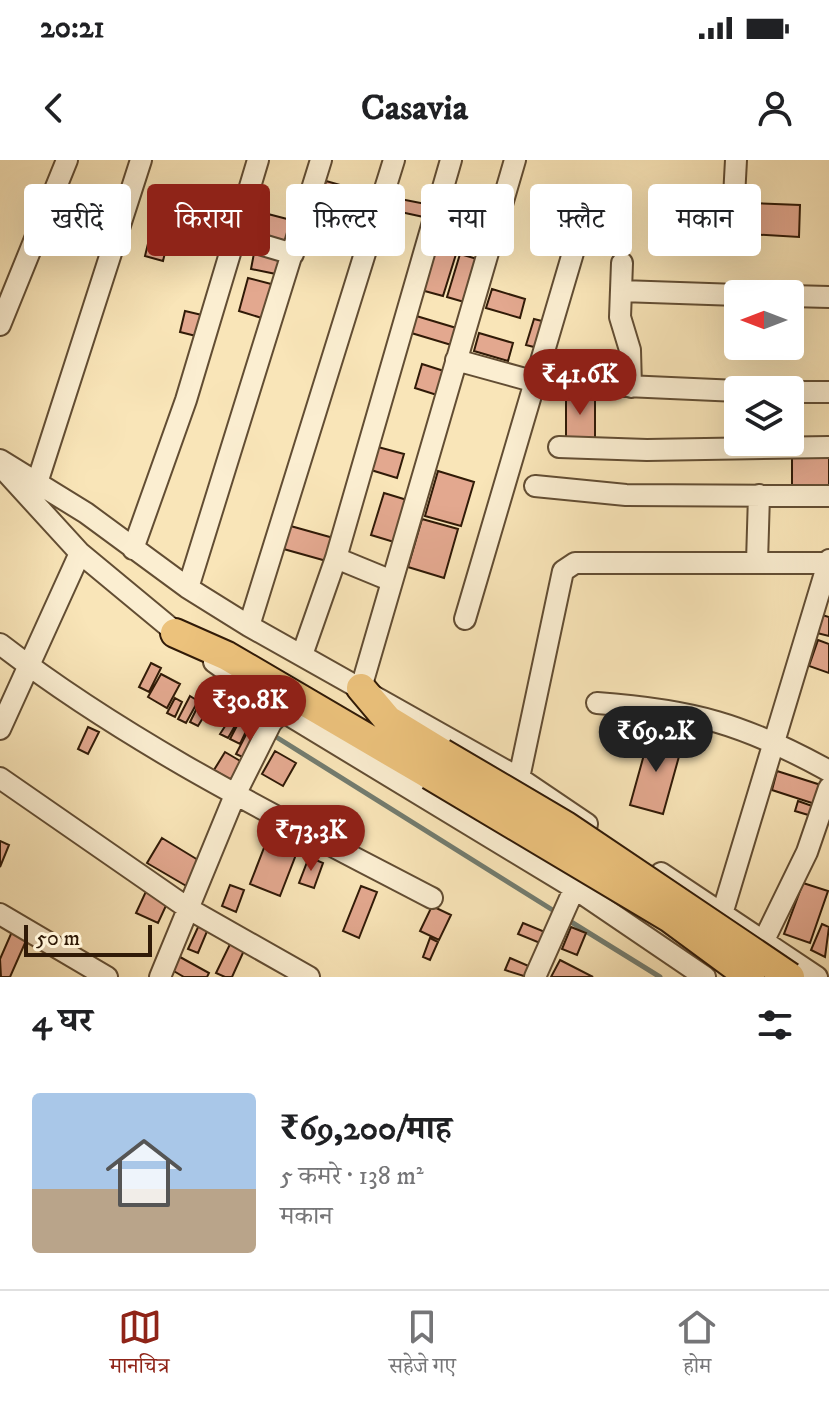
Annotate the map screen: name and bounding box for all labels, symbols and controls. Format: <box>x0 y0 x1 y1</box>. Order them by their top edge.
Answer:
text: 20:21 <box>40 10 104 47</box>
icon: back <box>32 86 76 130</box>
text: Casavia <box>361 86 468 131</box>
icon: person <box>753 86 797 130</box>
chip: खरीदें <box>24 184 131 256</box>
chip: किराया <box>147 184 270 256</box>
chip: फ़िल्टर <box>286 184 405 256</box>
chip: नया <box>421 184 514 256</box>
chip: फ़्लैट <box>530 184 632 256</box>
chip: मकान <box>648 184 761 256</box>
north arrow <box>724 280 804 360</box>
map controls <box>724 280 804 456</box>
pin: ₹41.6K <box>515 349 645 417</box>
text: ₹41.6K <box>541 358 619 391</box>
button: layers <box>724 376 804 456</box>
pin: ₹30.8K <box>185 675 315 743</box>
text: ₹30.8K <box>212 684 288 717</box>
pin: ₹69.2K <box>591 706 721 774</box>
text: ₹69.2K <box>617 715 695 748</box>
pin: ₹73.3K <box>246 805 376 873</box>
text: ₹73.3K <box>275 814 347 847</box>
scale bar <box>24 921 152 957</box>
text: 50 m <box>36 925 80 952</box>
text: 4 घर <box>32 1000 93 1042</box>
icon: filters <box>753 1003 797 1047</box>
text: ₹69,200/माह <box>280 1108 452 1150</box>
icon: home <box>96 1125 192 1221</box>
text: 5 कमरे · 138 m² <box>280 1160 424 1193</box>
text: मकान <box>280 1200 333 1233</box>
tab: मानचित्र <box>110 1305 169 1387</box>
tab: सहेजे गए <box>389 1305 456 1387</box>
tab: होम <box>675 1305 719 1387</box>

